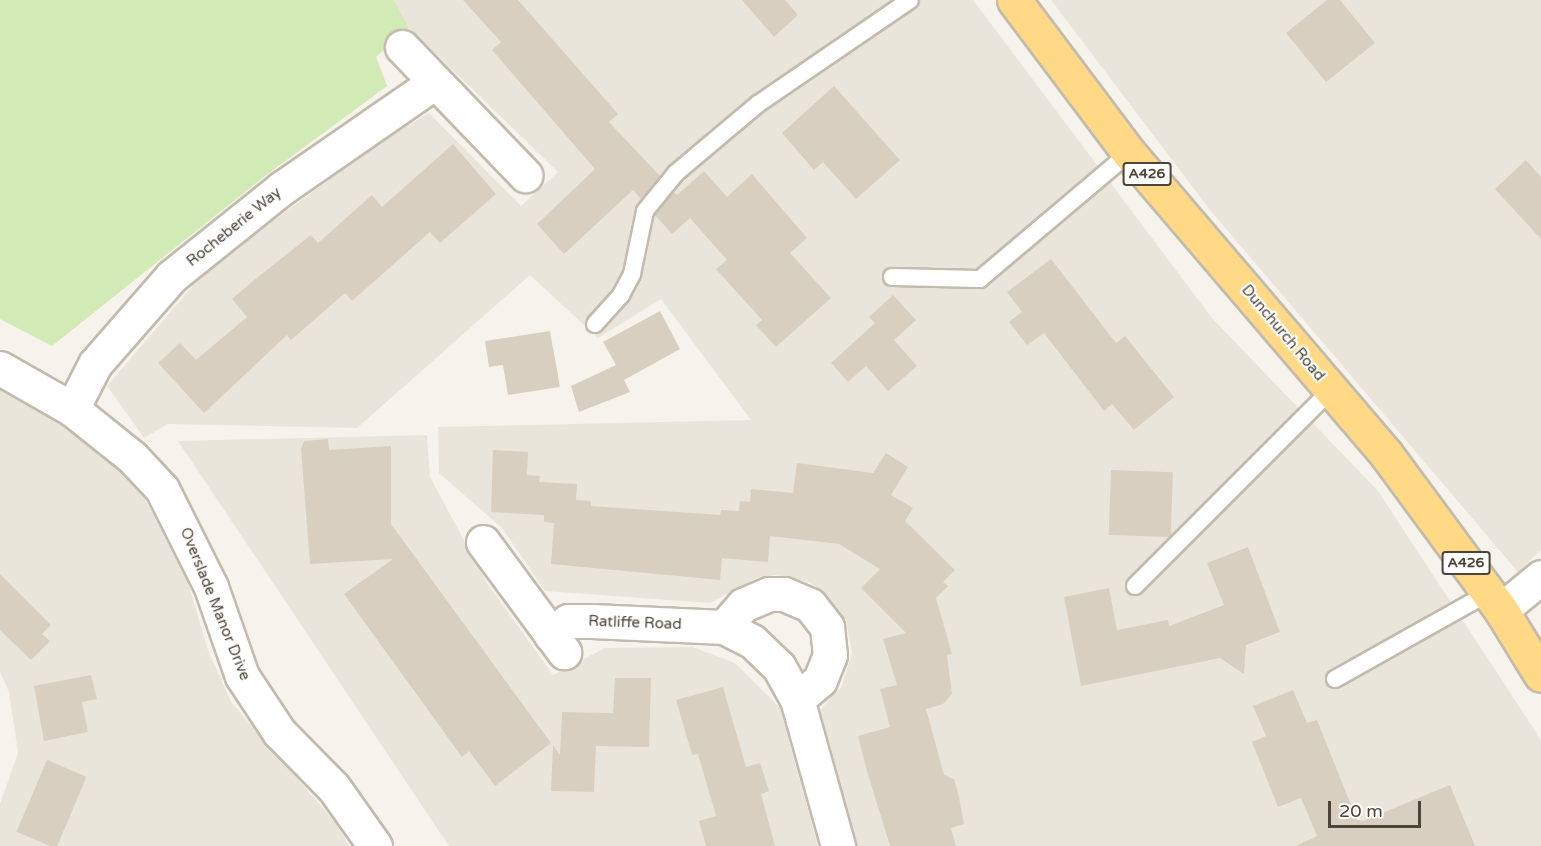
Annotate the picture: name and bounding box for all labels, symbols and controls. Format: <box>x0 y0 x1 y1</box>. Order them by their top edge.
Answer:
road number: A426 <box>1122 163 1172 185</box>
street label: Rocheberie Way <box>183 183 285 271</box>
street label: Dunchurch Road <box>1238 281 1328 385</box>
street label: Overslade Manor Drive <box>176 525 254 683</box>
road number: A426 <box>1440 552 1492 574</box>
street label: Ratliffe Road <box>588 612 682 634</box>
scale bar <box>1331 789 1424 827</box>
text: 20 m <box>1339 800 1383 822</box>

